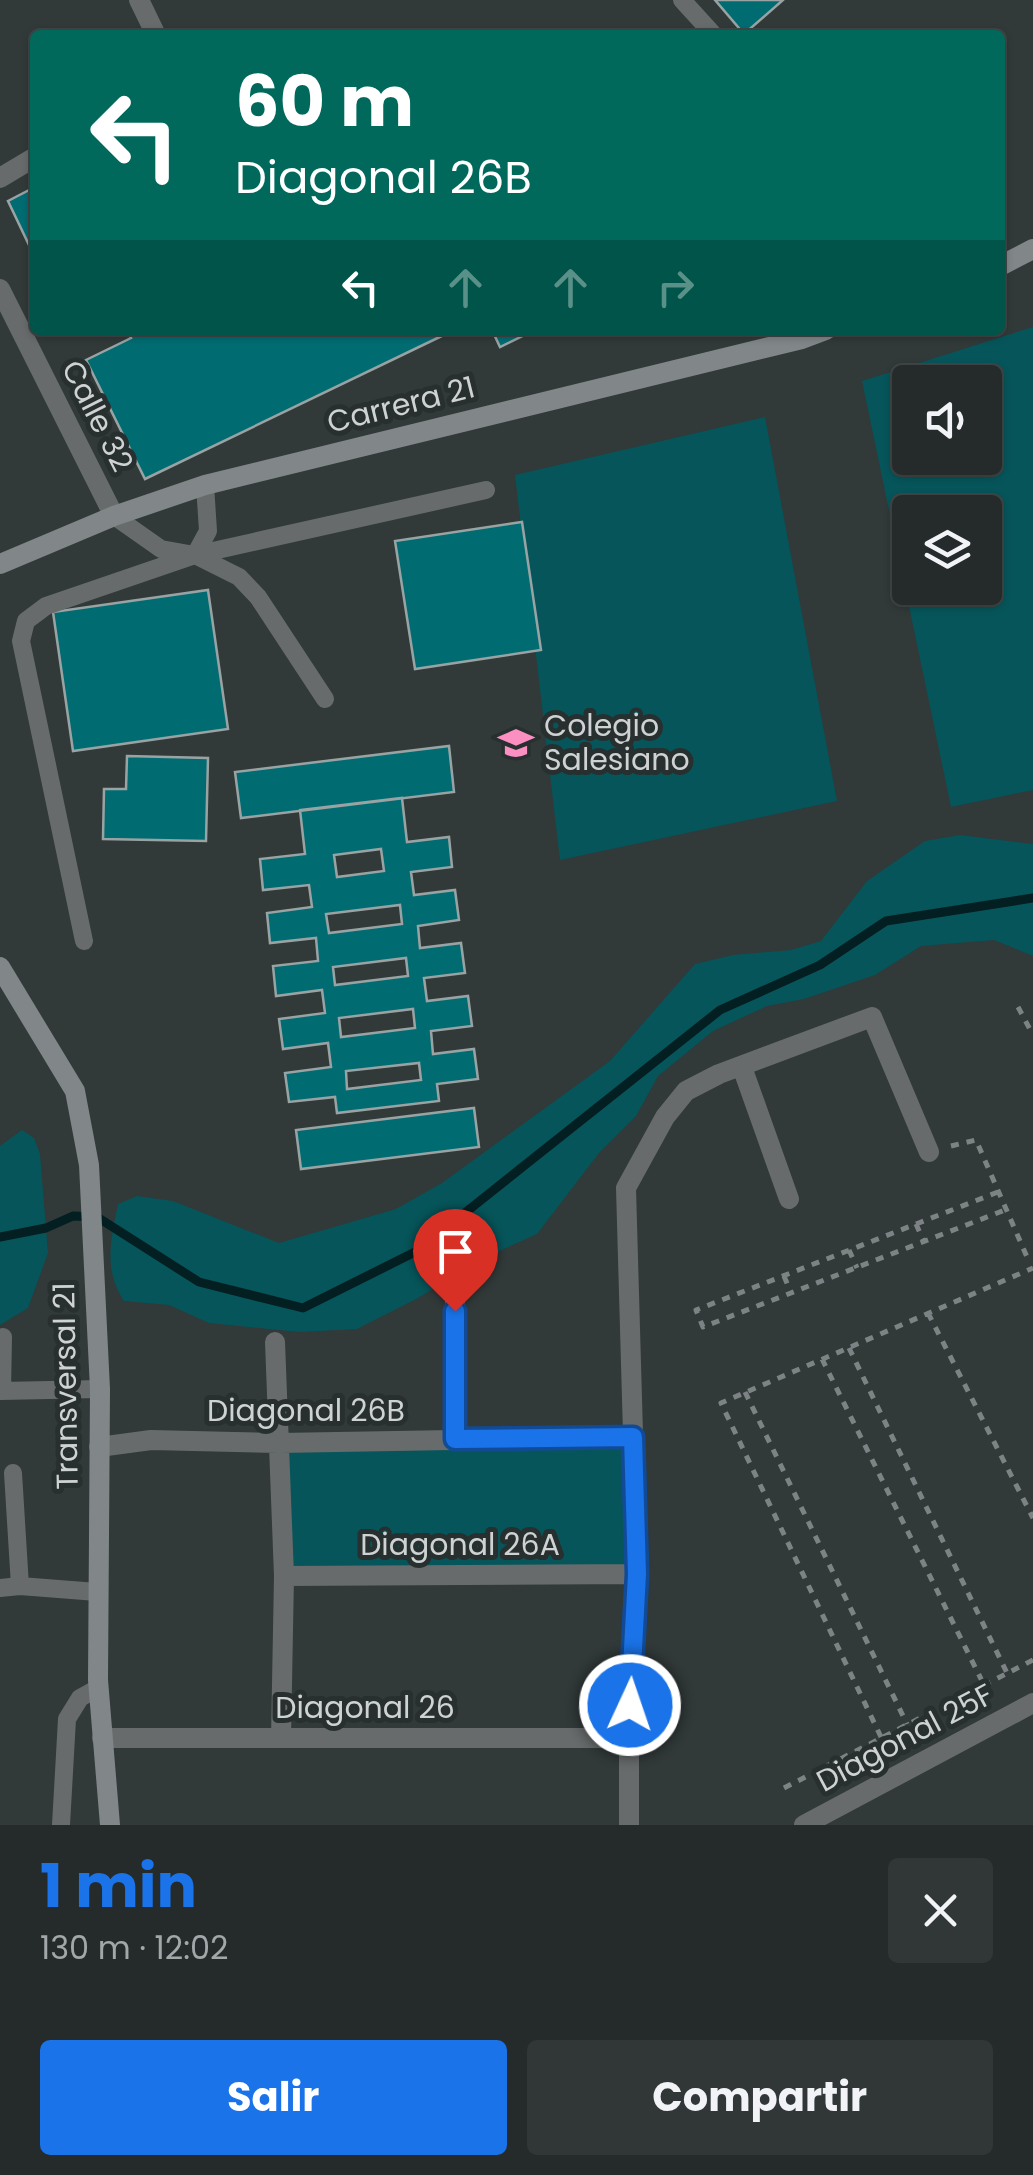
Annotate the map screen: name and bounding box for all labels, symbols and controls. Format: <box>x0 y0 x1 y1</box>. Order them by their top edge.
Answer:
text: 60 m <box>235 52 414 151</box>
icon: left <box>70 70 200 200</box>
text: Diagonal 26B <box>235 146 532 209</box>
icon: left <box>333 260 388 315</box>
icon: ahead <box>438 260 493 315</box>
icon: ahead <box>543 260 598 315</box>
icon: right <box>648 260 703 315</box>
street label: Calle 32 <box>51 353 144 479</box>
street label: Carrera 21 <box>323 365 479 444</box>
map controls <box>892 365 1002 605</box>
button: sound <box>892 365 1002 475</box>
button: layers <box>892 495 1002 605</box>
place label: Colegio Salesiano <box>544 704 690 781</box>
school or university icon: Colegio Salesiano <box>497 724 535 762</box>
pin <box>413 1209 498 1312</box>
icon: arrive <box>428 1224 483 1279</box>
street label: Transversal 21 <box>42 1282 89 1490</box>
street label: Diagonal 26B <box>207 1389 405 1432</box>
street label: Diagonal 26A <box>360 1523 560 1566</box>
position arrow <box>578 1653 682 1757</box>
street label: Diagonal 25F <box>809 1673 1001 1802</box>
street label: Diagonal 26 <box>275 1686 455 1729</box>
text: 1 min <box>40 1844 197 1928</box>
button: close <box>888 1858 993 1963</box>
text: 130 m · 12:02 <box>40 1925 229 1970</box>
button: Salir <box>40 2040 507 2155</box>
button: Compartir <box>527 2040 993 2155</box>

